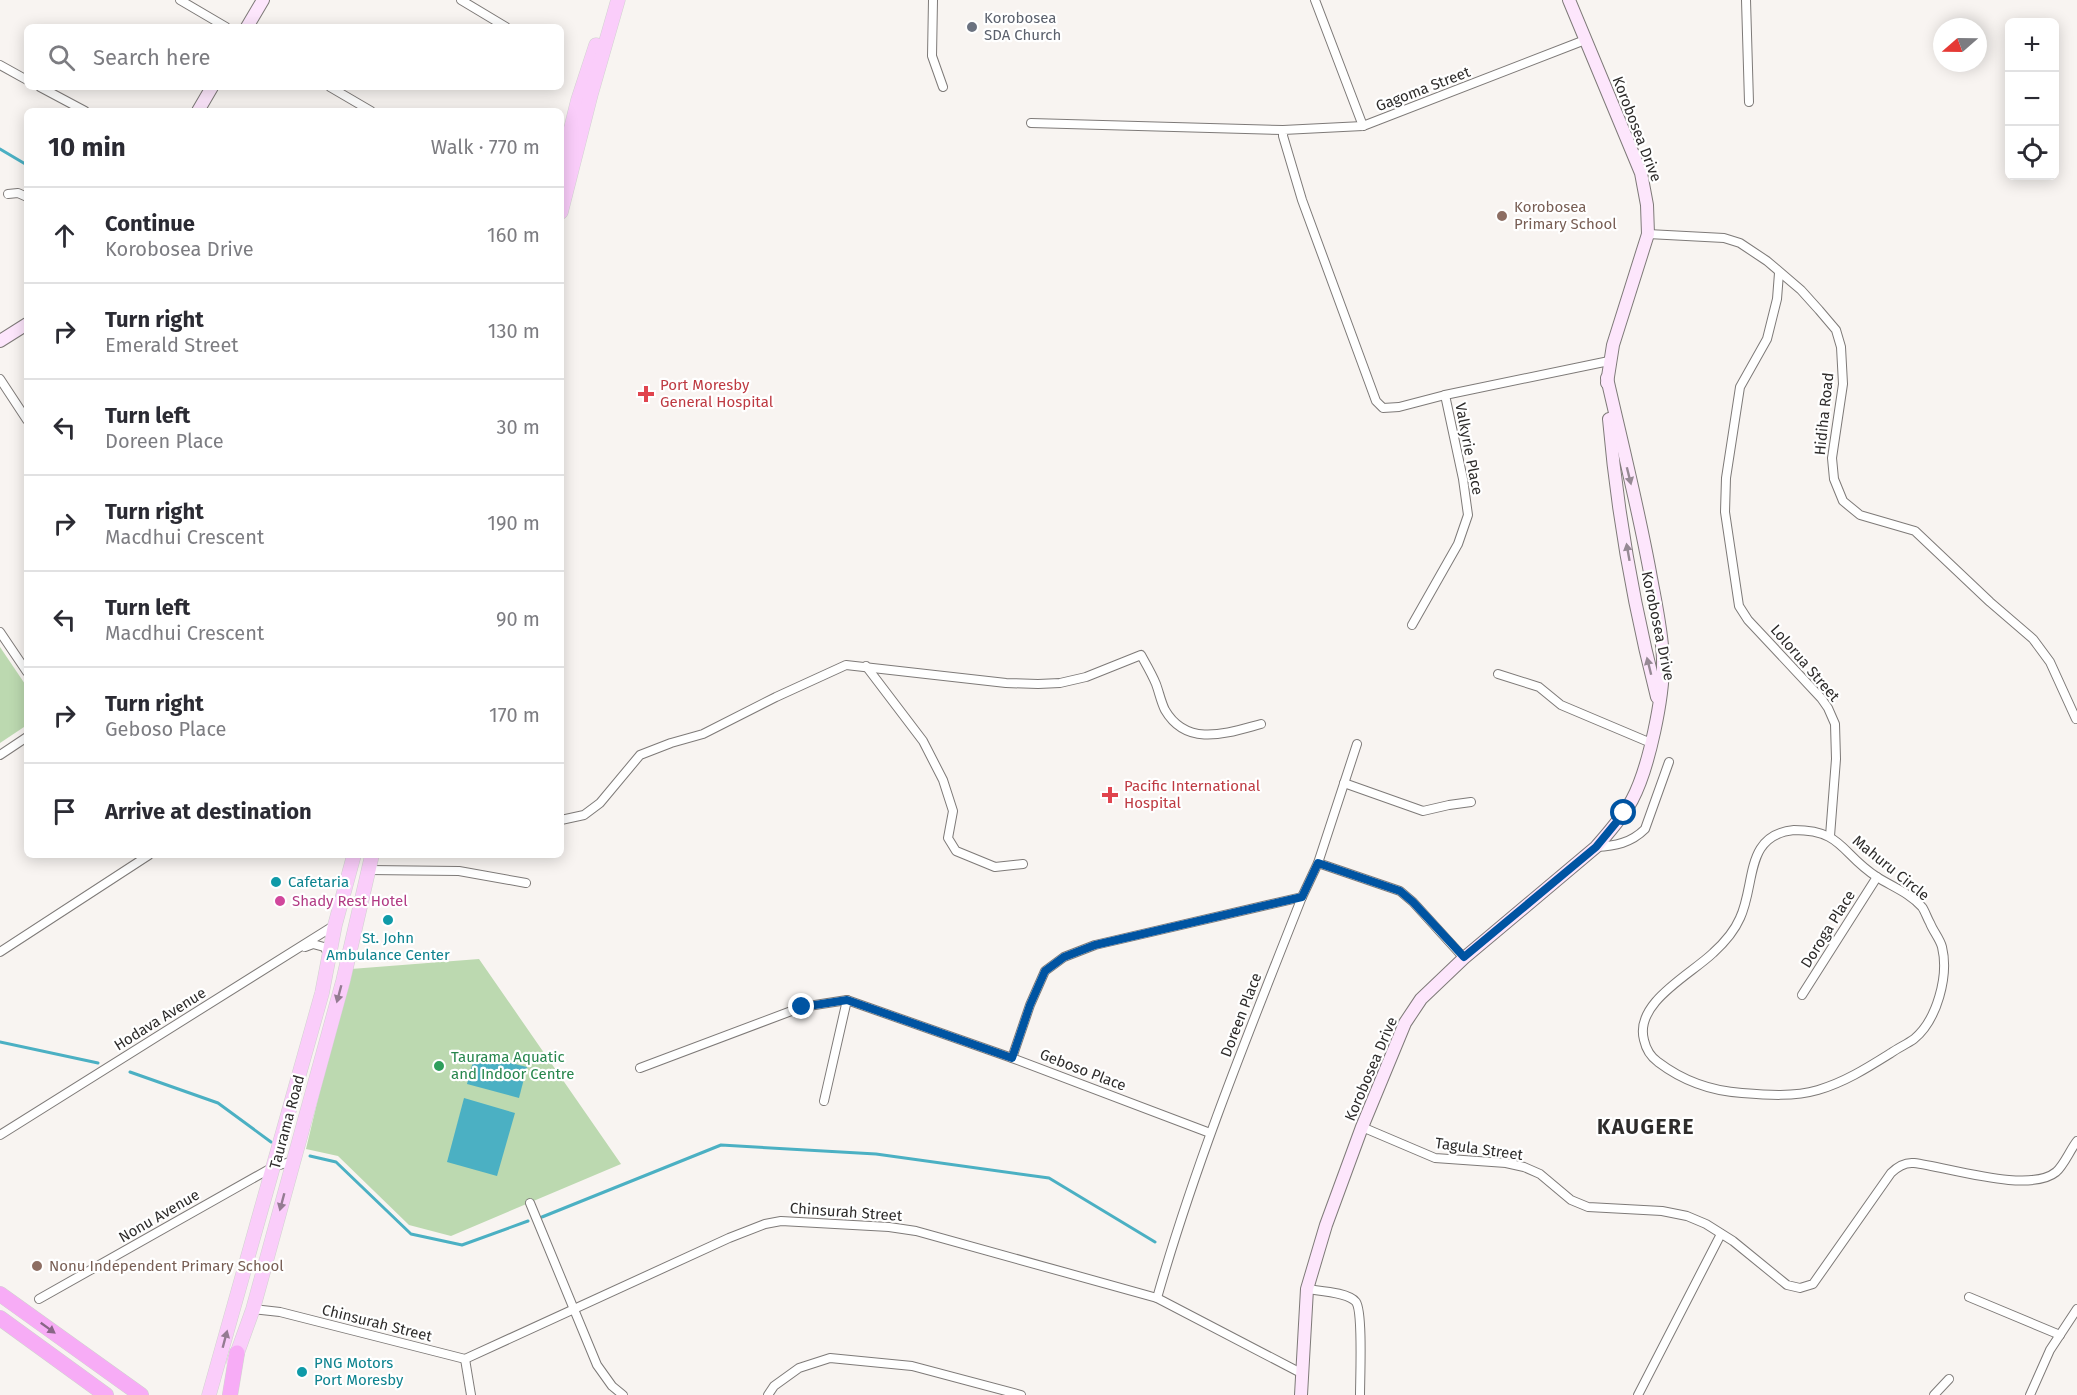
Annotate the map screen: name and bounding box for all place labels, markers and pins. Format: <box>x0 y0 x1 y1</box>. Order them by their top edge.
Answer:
place label: Korobosea SDA Church <box>984 9 1061 44</box>
marker: Korobosea SDA Church <box>965 20 979 34</box>
place label: Korobosea Primary School <box>1514 198 1617 233</box>
marker: Korobosea Primary School <box>1495 209 1509 223</box>
place label: Port Moresby General Hospital <box>660 376 774 411</box>
marker: Port Moresby General Hospital <box>637 385 655 403</box>
place label: Pacific International Hospital <box>1124 777 1261 812</box>
marker: Pacific International Hospital <box>1101 786 1119 804</box>
place label: Cafetaria <box>288 873 349 891</box>
marker: Cafetaria <box>269 875 283 889</box>
place label: Shady Rest Hotel <box>292 892 408 910</box>
marker: Shady Rest Hotel <box>273 894 287 908</box>
marker: St. John Ambulance Center <box>381 913 395 927</box>
place label: St. John Ambulance Center <box>326 929 450 964</box>
place label: Taurama Aquatic and Indoor Centre <box>451 1048 574 1083</box>
marker: Taurama Aquatic and Indoor Centre <box>432 1059 446 1073</box>
place label: Nonu Independent Primary School <box>49 1257 284 1275</box>
marker: Nonu Independent Primary School <box>30 1259 44 1273</box>
place label: PNG Motors Port Moresby <box>314 1354 404 1389</box>
marker: PNG Motors Port Moresby <box>295 1365 309 1379</box>

